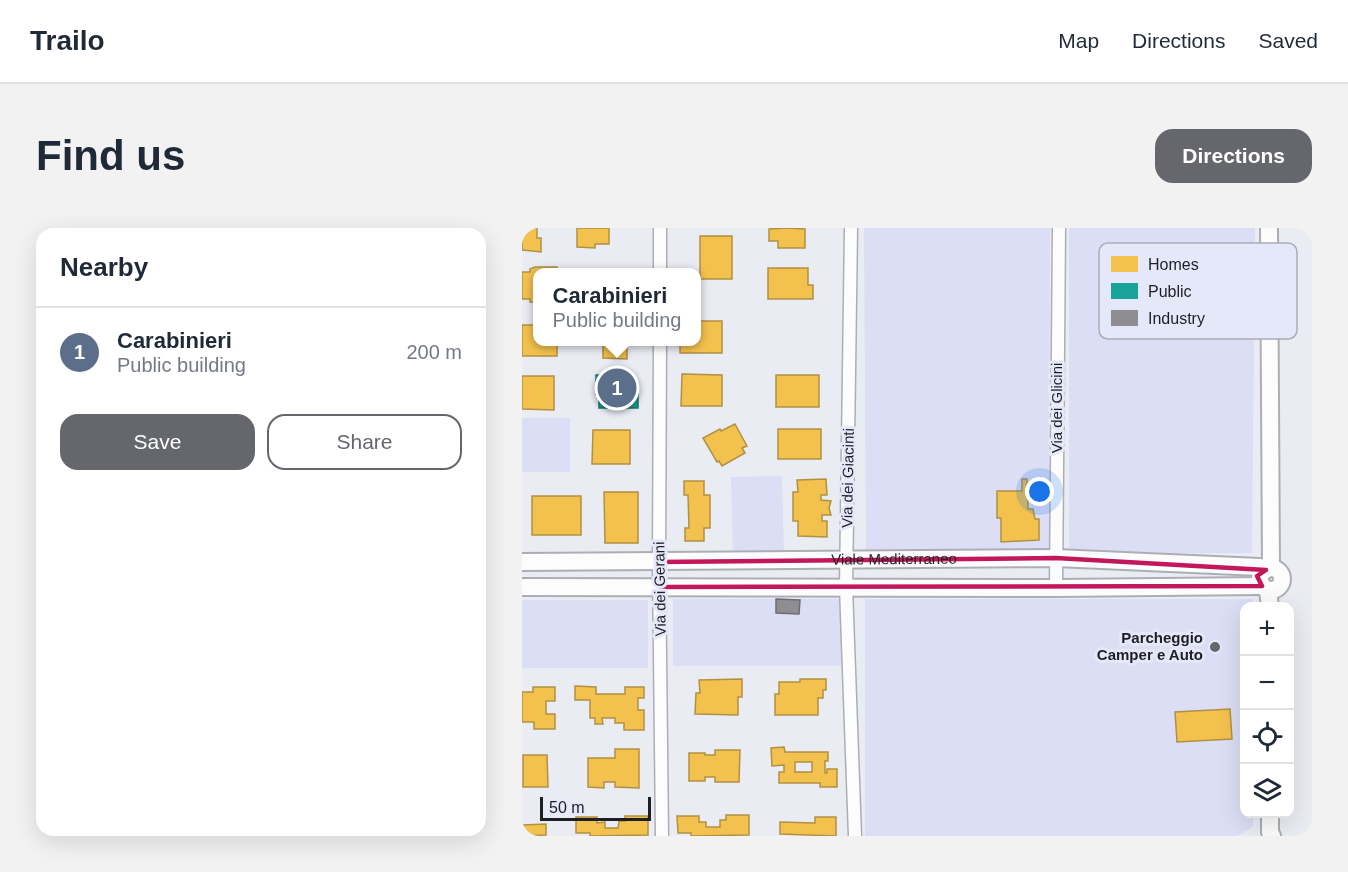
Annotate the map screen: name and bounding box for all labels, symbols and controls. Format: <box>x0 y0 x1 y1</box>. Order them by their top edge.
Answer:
text: Trailo <box>30 25 105 56</box>
text: Map <box>1058 29 1099 52</box>
text: Directions <box>1132 29 1225 52</box>
text: Saved <box>1258 29 1318 52</box>
button: Directions <box>1155 129 1312 183</box>
text: Find us <box>36 132 185 179</box>
legend <box>1099 243 1297 339</box>
text: Nearby <box>60 252 148 282</box>
text: Homes <box>1148 256 1199 273</box>
popup <box>533 268 701 346</box>
text: Carabinieri <box>553 283 667 308</box>
text: Public <box>1148 283 1192 300</box>
text: Public building <box>553 309 681 331</box>
text: Industry <box>1148 310 1205 327</box>
text: Carabinieri <box>117 328 232 353</box>
text: 1 <box>74 341 85 363</box>
text: 200 m <box>406 341 462 363</box>
text: Public building <box>117 354 246 376</box>
street label: Via dei Glicini <box>1048 363 1065 453</box>
pin: 1 <box>598 366 637 410</box>
button: Save <box>60 414 255 470</box>
button: Share <box>267 414 462 470</box>
street label: Via dei Giacinti <box>838 428 857 528</box>
your location <box>1025 477 1054 506</box>
street label: Via dei Gerani <box>650 541 669 637</box>
street label: Viale Mediterraneo <box>831 550 957 568</box>
map controls <box>1240 602 1294 818</box>
button: + <box>1240 602 1294 656</box>
place label: Parcheggio Camper e Auto <box>1097 629 1203 663</box>
marker: Parcheggio Camper e Auto <box>1208 640 1222 654</box>
button: − <box>1240 656 1294 710</box>
button: locate <box>1240 710 1294 764</box>
button: layers <box>1240 764 1294 818</box>
scale bar <box>540 794 651 822</box>
text: 50 m <box>549 799 585 816</box>

